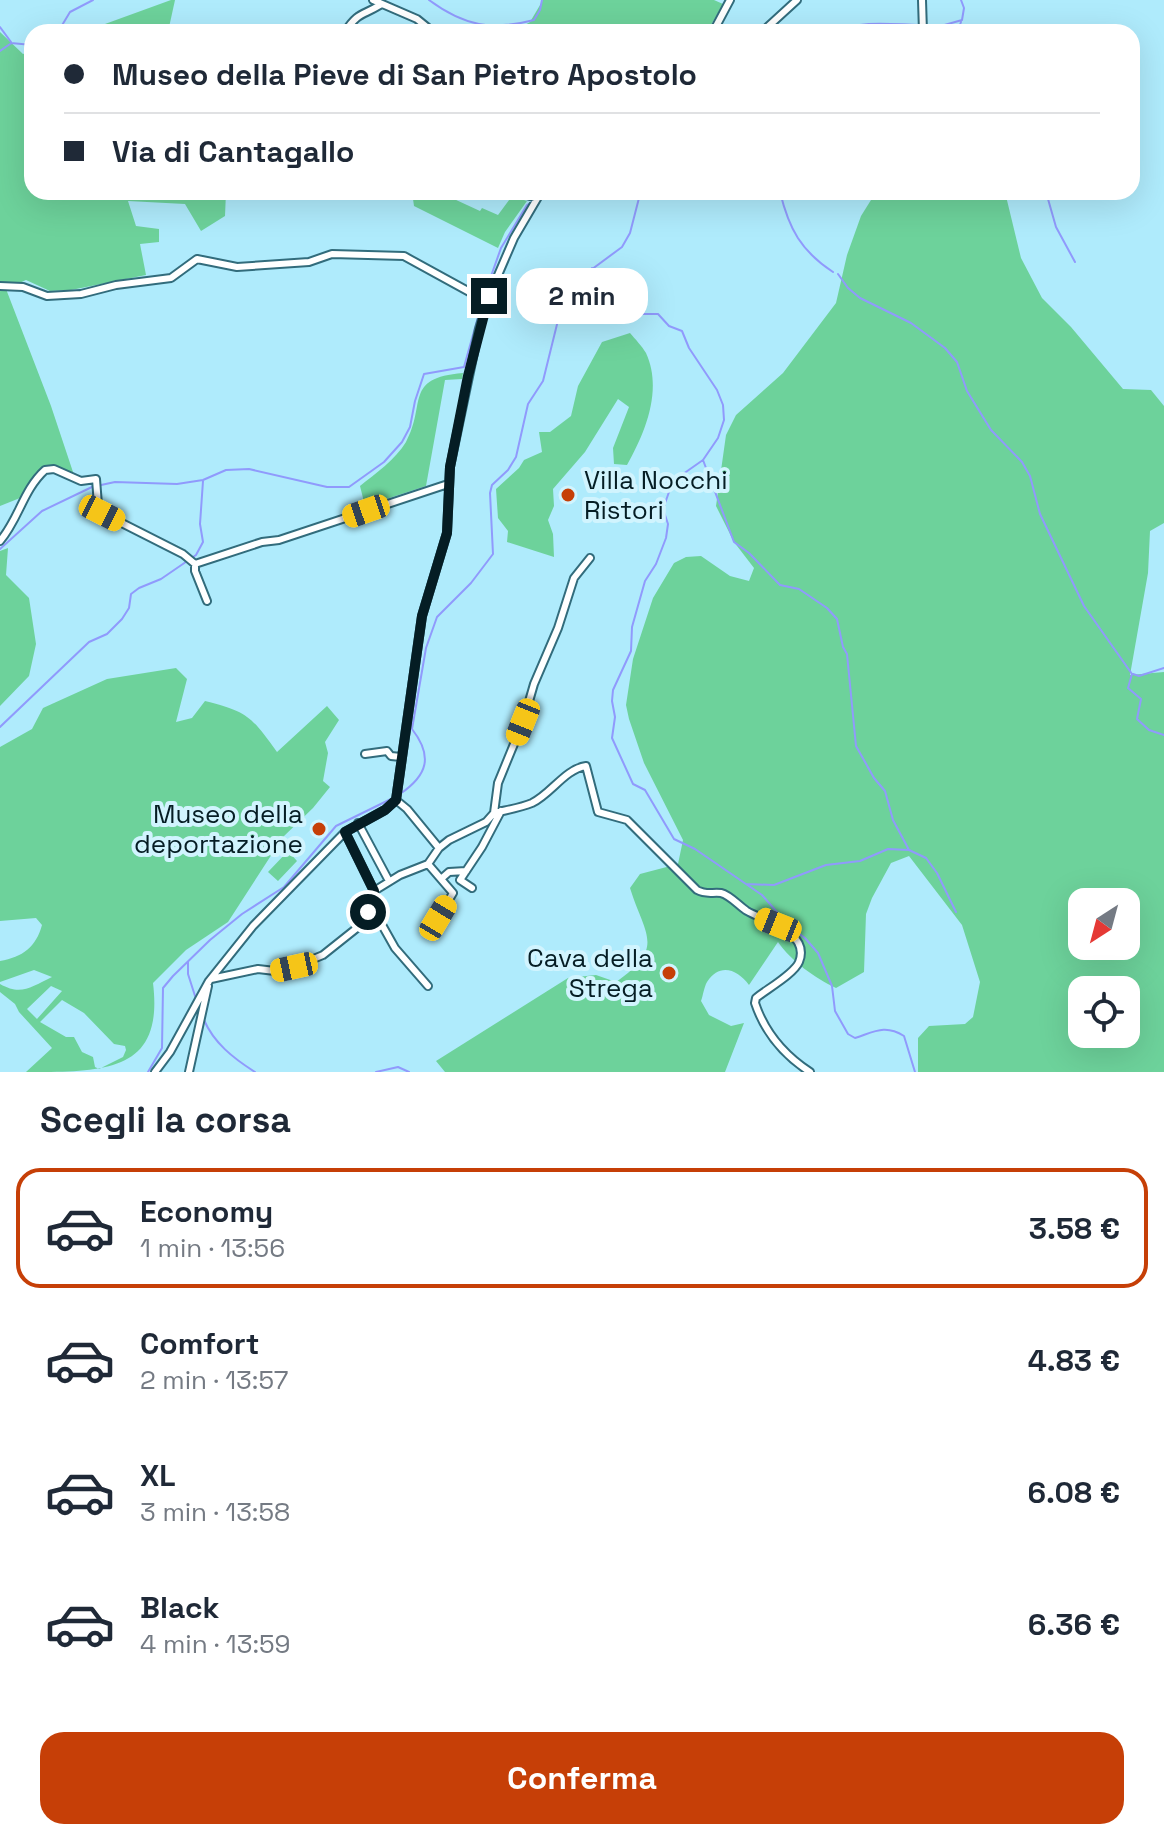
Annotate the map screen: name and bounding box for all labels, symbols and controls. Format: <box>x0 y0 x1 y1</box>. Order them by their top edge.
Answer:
text: Museo della Pieve di San Pietro Apostolo <box>112 55 697 94</box>
text: Via di Cantagallo <box>112 132 354 171</box>
callout: 2 min <box>517 268 649 324</box>
route end <box>471 278 507 314</box>
text: 2 min <box>548 279 616 313</box>
place label: Villa Nocchi Ristori <box>584 463 728 527</box>
marker: Villa Nocchi Ristori <box>559 486 577 504</box>
car <box>75 491 129 535</box>
car <box>339 492 393 530</box>
car <box>503 695 543 749</box>
place label: Museo della deportazione <box>134 797 303 861</box>
marker: Museo della deportazione <box>310 820 328 838</box>
north arrow <box>1068 888 1140 960</box>
map controls <box>1068 888 1140 1048</box>
car <box>415 891 461 945</box>
route start <box>350 894 386 930</box>
car <box>751 905 805 945</box>
place label: Cava della Strega <box>527 941 653 1005</box>
car <box>268 950 320 984</box>
marker: Cava della Strega <box>660 964 678 982</box>
button: locate <box>1068 976 1140 1048</box>
text: Scegli la corsa <box>40 1097 291 1143</box>
icon: car <box>44 1192 116 1264</box>
text: Economy <box>140 1192 273 1231</box>
text: 3.58 € <box>1029 1209 1120 1248</box>
text: 1 min · 13:56 <box>140 1231 285 1265</box>
icon: car <box>44 1324 116 1396</box>
text: Comfort <box>140 1324 259 1363</box>
text: 4.83 € <box>1028 1341 1120 1380</box>
text: 2 min · 13:57 <box>140 1363 288 1397</box>
icon: car <box>44 1456 116 1528</box>
text: XL <box>140 1456 176 1495</box>
text: 6.08 € <box>1028 1473 1120 1512</box>
text: 3 min · 13:58 <box>140 1495 290 1529</box>
icon: car <box>44 1588 116 1660</box>
text: Black <box>140 1588 219 1627</box>
text: 6.36 € <box>1028 1605 1120 1644</box>
text: 4 min · 13:59 <box>140 1627 290 1661</box>
button: Conferma <box>40 1732 1124 1824</box>

